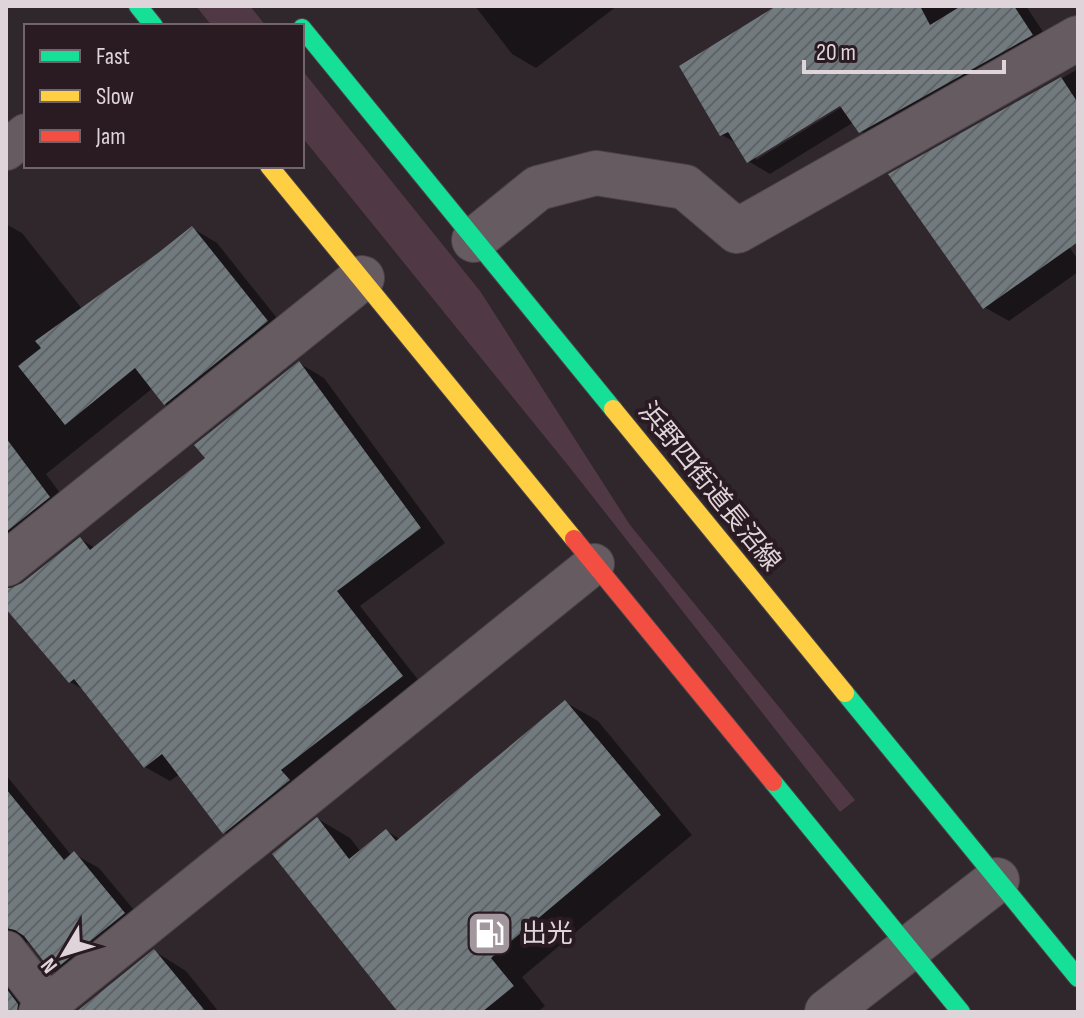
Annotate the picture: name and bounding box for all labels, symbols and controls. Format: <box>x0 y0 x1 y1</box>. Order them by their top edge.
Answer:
legend <box>24 24 304 168</box>
scale bar <box>804 24 1004 74</box>
text: 20 m <box>816 38 856 67</box>
text: Fast <box>96 42 130 71</box>
text: Slow <box>96 82 134 111</box>
text: Jam <box>95 122 126 151</box>
street label: 浜野四街道長沼線 <box>632 396 786 578</box>
fuel station icon: 出光 <box>466 910 514 958</box>
north arrow <box>24 914 104 994</box>
place label: 出光 <box>521 919 573 950</box>
text: N <box>35 952 64 978</box>

